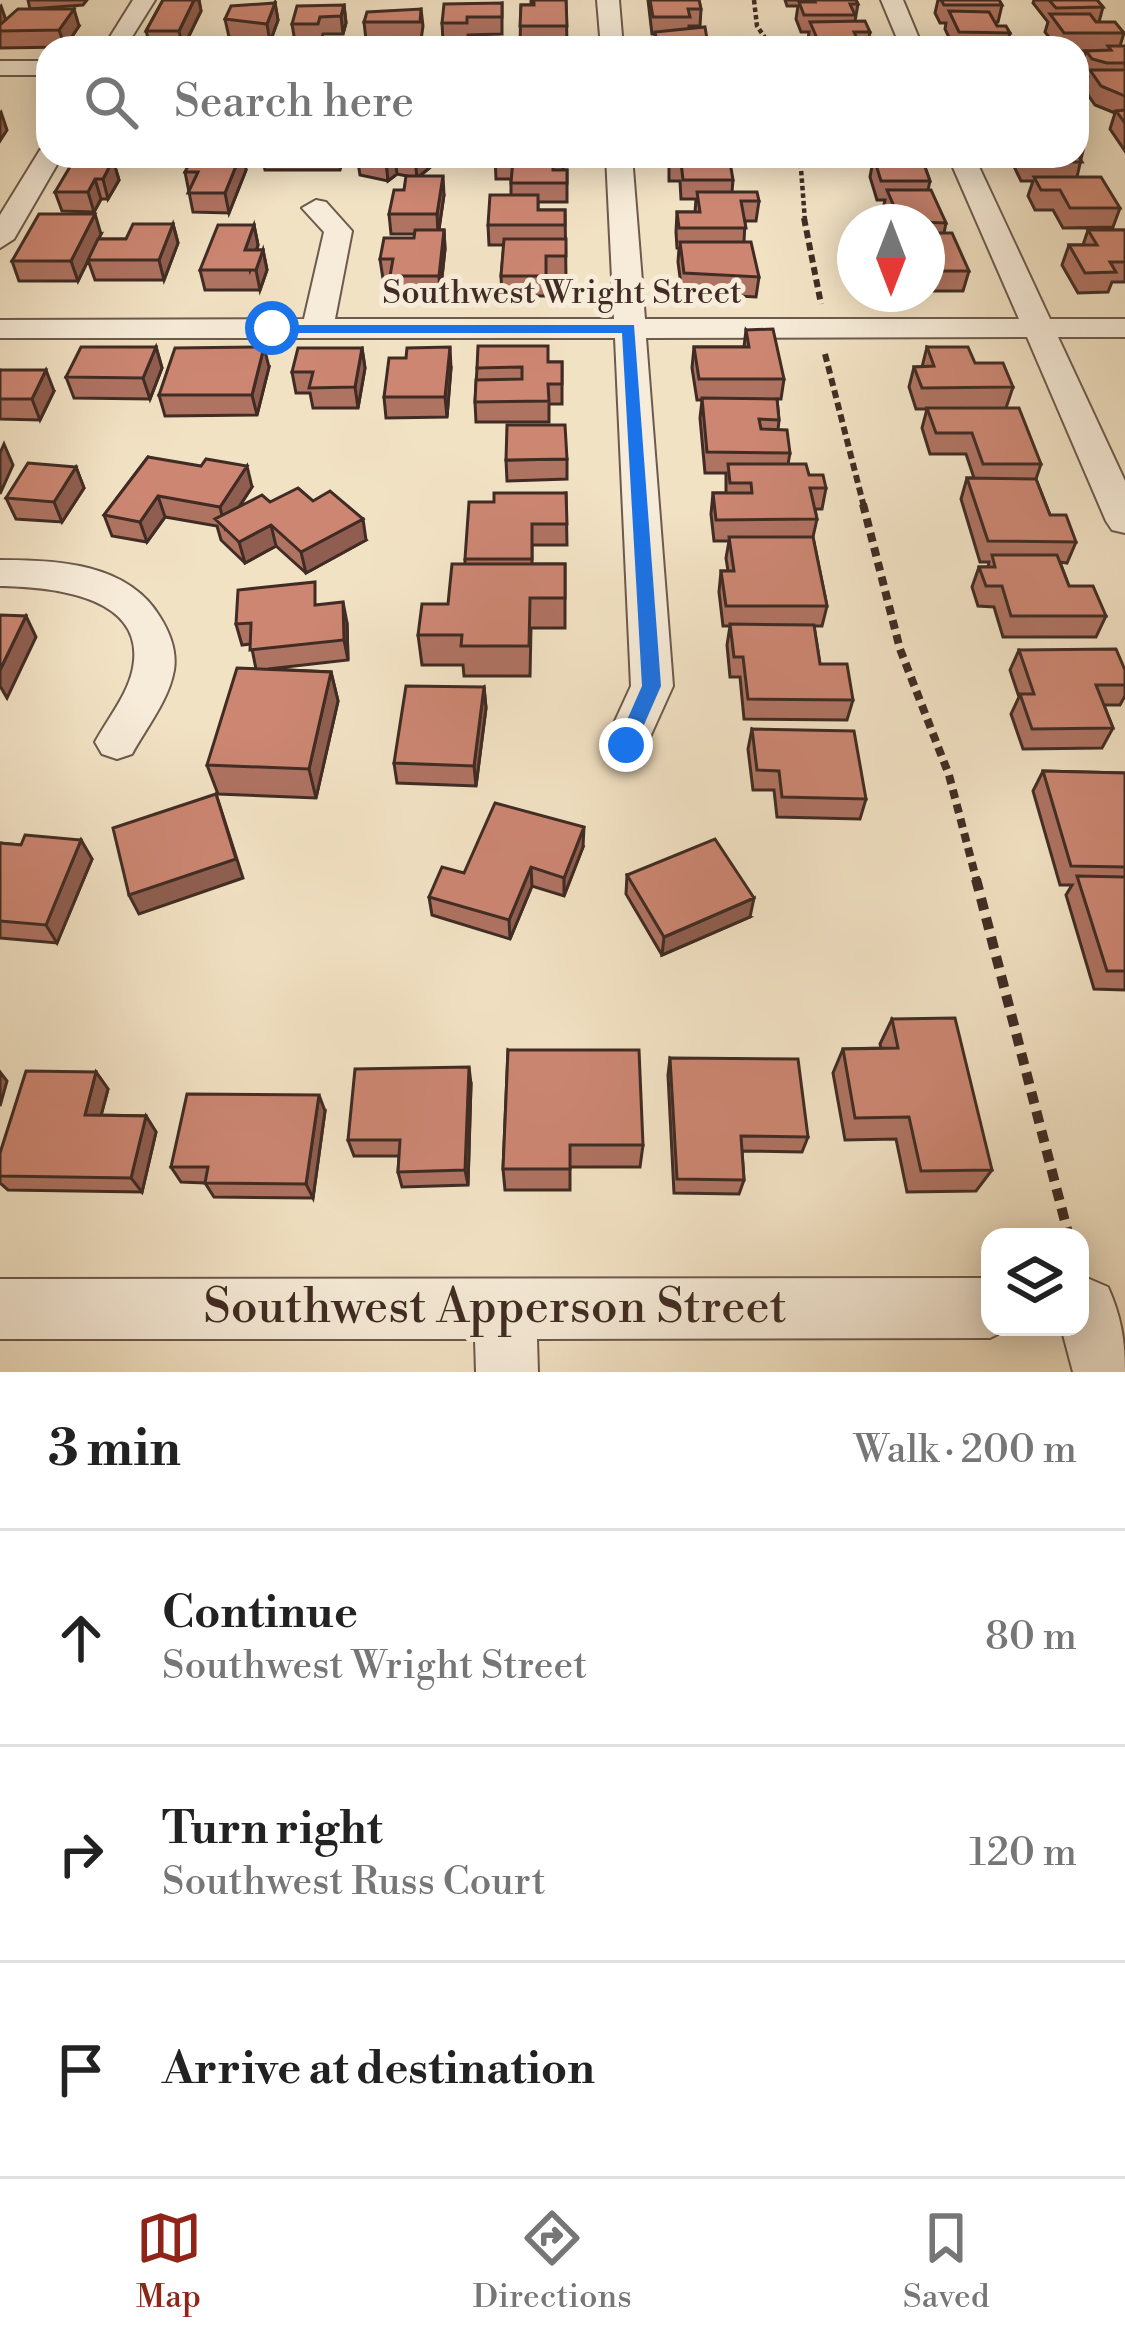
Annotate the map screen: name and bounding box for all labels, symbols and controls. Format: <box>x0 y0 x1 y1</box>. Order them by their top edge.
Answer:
search box <box>36 36 1089 168</box>
icon: search <box>78 69 144 135</box>
text: Search here <box>174 74 414 131</box>
north arrow <box>837 204 945 312</box>
street label: Southwest Wright Street <box>382 273 742 314</box>
route start <box>245 301 299 355</box>
route end <box>599 718 653 772</box>
map controls <box>981 1228 1089 1336</box>
button: layers <box>981 1228 1089 1336</box>
street label: Southwest Apperson Street <box>203 1278 787 1338</box>
text: 3 min <box>48 1418 181 1482</box>
text: Walk · 200 m <box>854 1426 1077 1475</box>
text: Continue <box>162 1585 358 1642</box>
icon: ahead <box>48 1605 114 1671</box>
text: 80 m <box>985 1613 1077 1662</box>
text: Southwest Wright Street <box>162 1642 587 1691</box>
text: Turn right <box>162 1801 383 1858</box>
icon: right <box>48 1821 114 1887</box>
text: 120 m <box>969 1829 1077 1878</box>
text: Southwest Russ Court <box>162 1858 546 1907</box>
icon: arrive <box>48 2037 114 2103</box>
text: Arrive at destination <box>162 2041 595 2098</box>
tab: Map <box>136 2205 202 2318</box>
tab: Directions <box>473 2205 632 2318</box>
tab: Saved <box>903 2205 989 2318</box>

